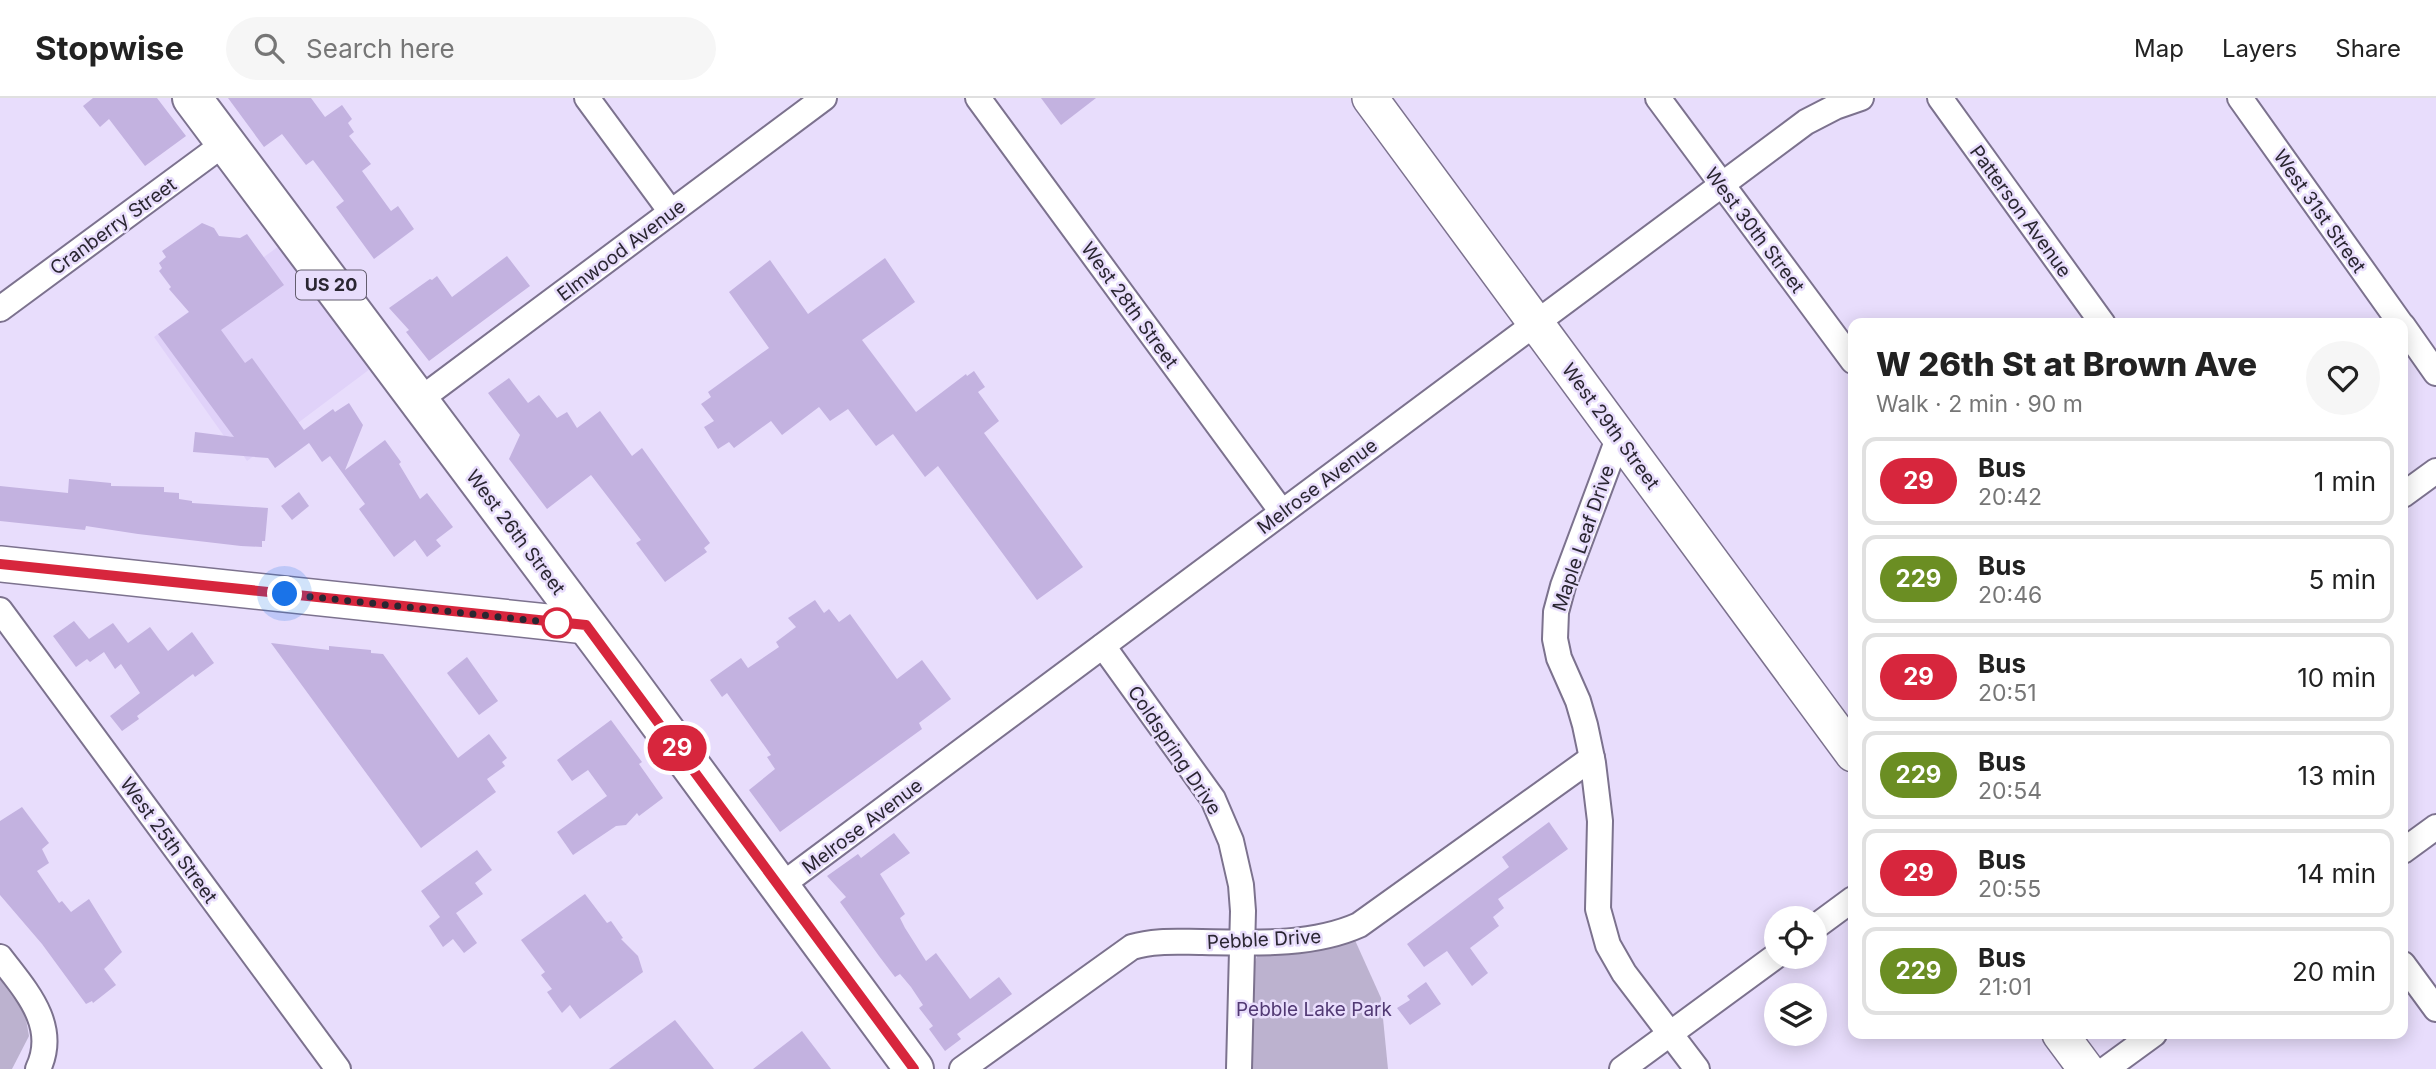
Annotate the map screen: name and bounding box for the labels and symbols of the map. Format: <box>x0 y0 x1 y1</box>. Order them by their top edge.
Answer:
street label: Patterson Avenue <box>1965 141 2076 282</box>
street label: West 31st Street <box>2269 145 2371 277</box>
street label: West 30th Street <box>1700 163 1809 297</box>
street label: Cranberry Street <box>46 173 181 280</box>
street label: Elmwood Avenue <box>553 195 690 306</box>
street label: West 28th Street <box>1076 238 1183 373</box>
road number: US 20 <box>296 270 366 300</box>
street label: West 29th Street <box>1557 359 1664 494</box>
street label: Melrose Avenue <box>1253 434 1382 539</box>
street label: Maple Leaf Drive <box>1548 462 1619 614</box>
street label: West 26th Street <box>461 465 570 599</box>
your location <box>267 576 302 611</box>
unlabelled marker <box>542 608 572 638</box>
street label: Coldspring Drive <box>1123 681 1226 819</box>
line badge: 29 <box>646 725 708 771</box>
street label: West 25th Street <box>115 773 222 908</box>
street label: Melrose Avenue <box>798 774 927 879</box>
street label: Pebble Drive <box>1206 925 1322 954</box>
park label: Pebble Lake Park <box>1236 998 1393 1021</box>

